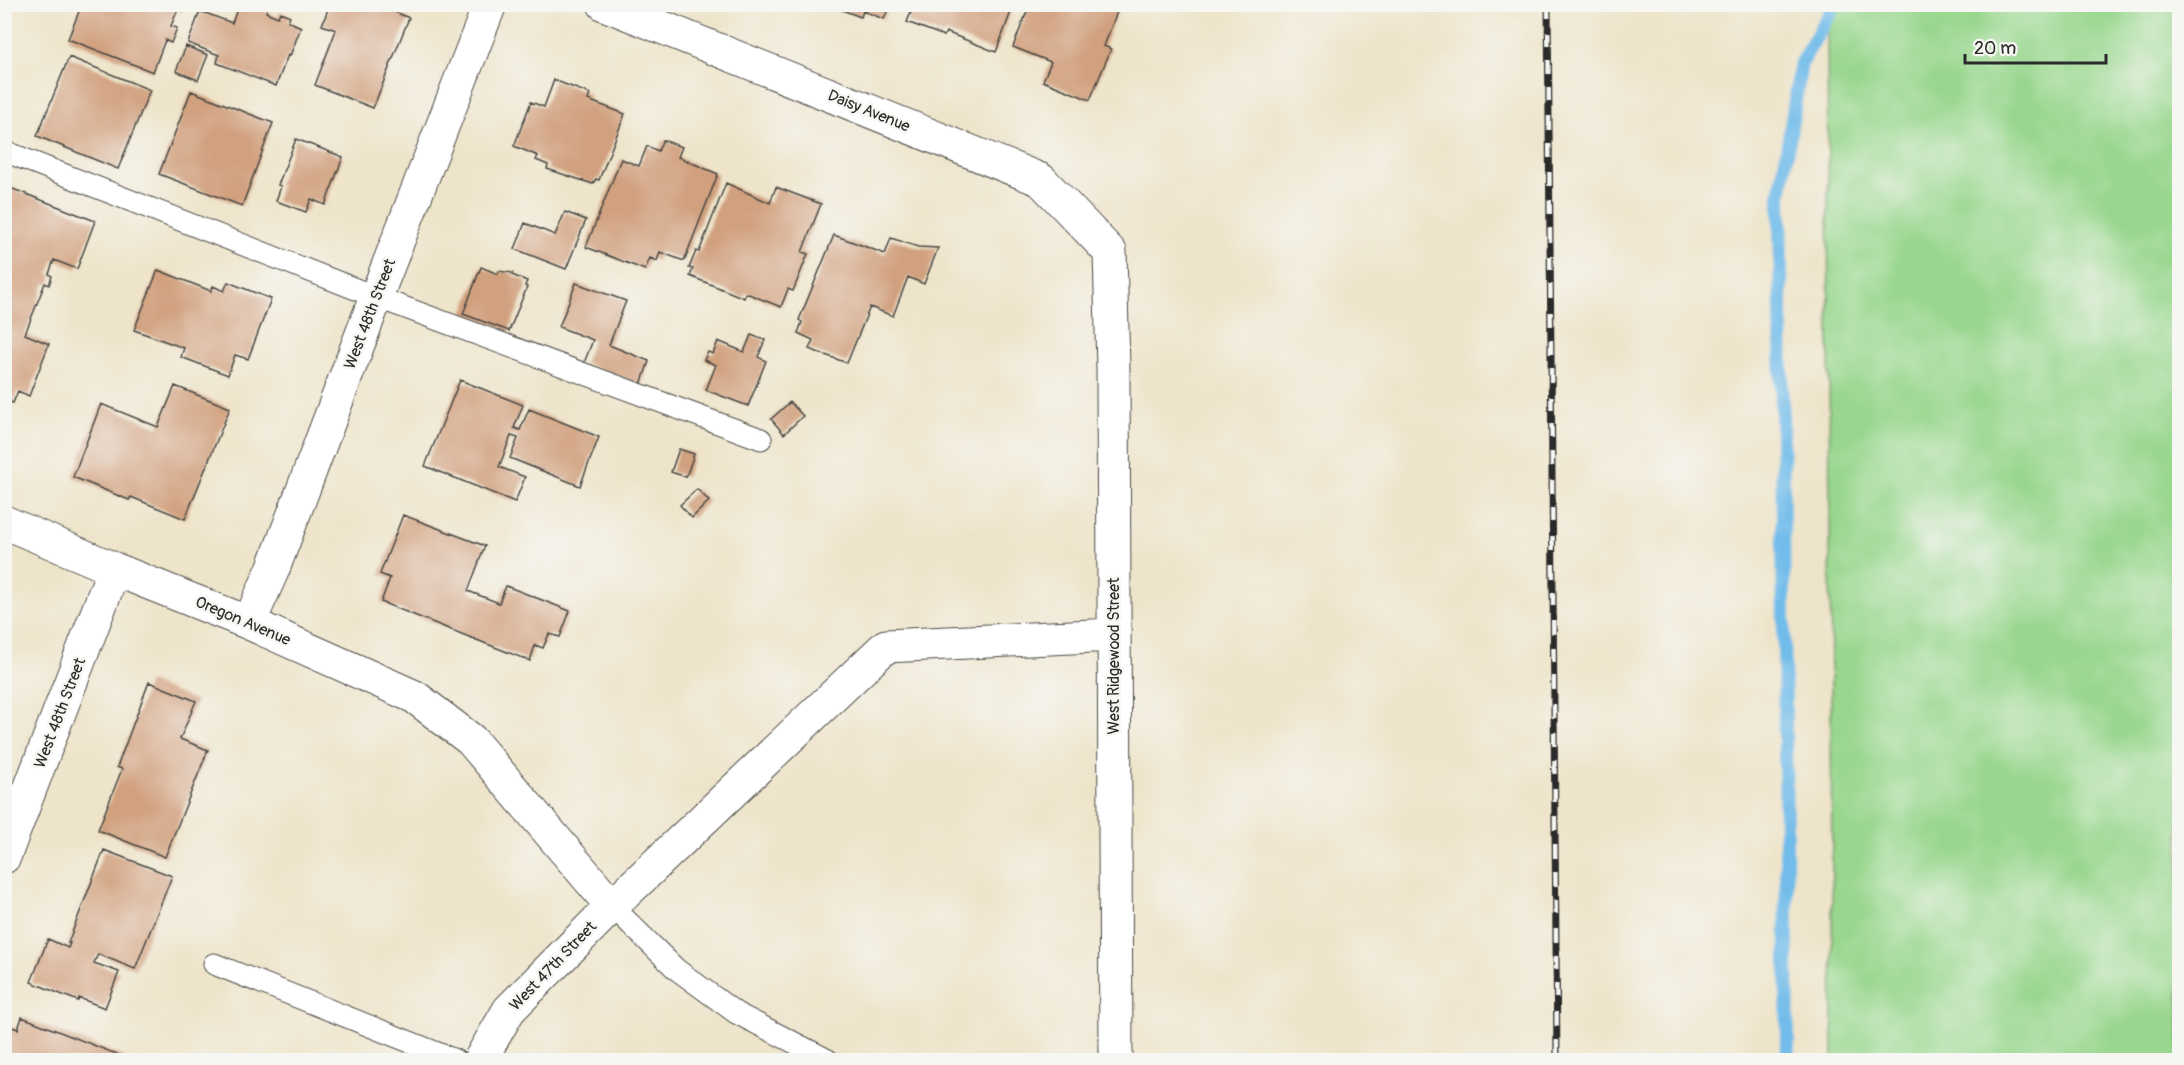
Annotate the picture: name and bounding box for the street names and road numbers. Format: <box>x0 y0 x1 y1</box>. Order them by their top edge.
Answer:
street label: Daisy Avenue <box>825 85 913 137</box>
street label: West 48th Street <box>340 255 400 372</box>
street label: West Ridgewood Street <box>1104 577 1124 735</box>
street label: Oregon Avenue <box>192 592 294 650</box>
street label: West 48th Street <box>30 654 90 771</box>
street label: West 47th Street <box>505 917 601 1015</box>

